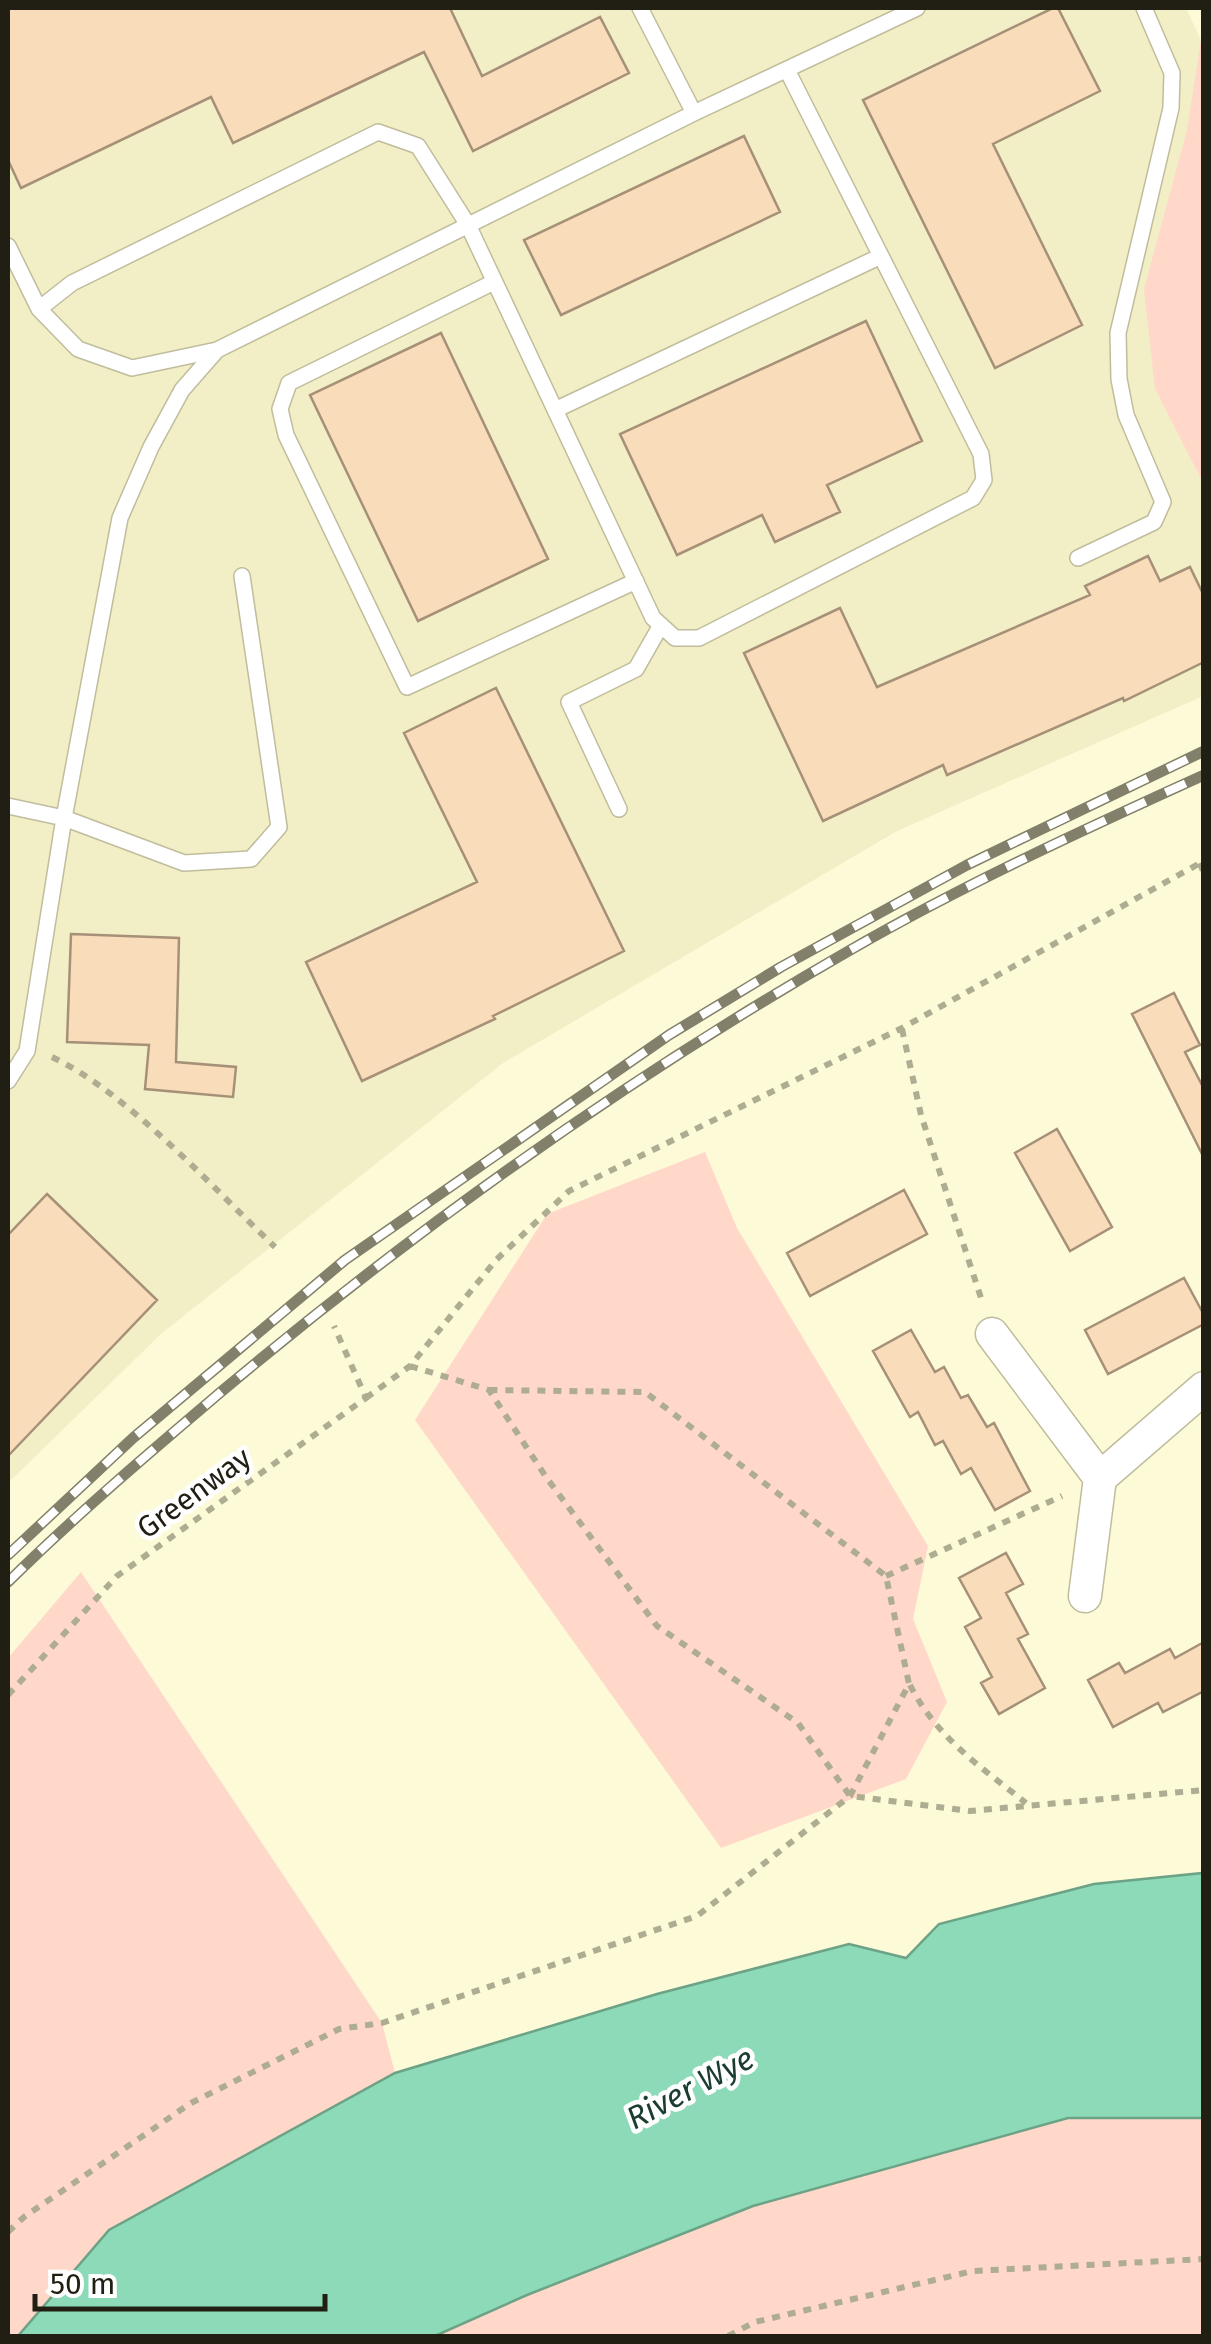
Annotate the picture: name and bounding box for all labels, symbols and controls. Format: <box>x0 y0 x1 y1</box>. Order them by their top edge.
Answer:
street label: Greenway <box>130 1440 258 1546</box>
water label: River Wye <box>620 2039 760 2137</box>
scale bar <box>35 2249 325 2311</box>
text: 50 m <box>50 2266 115 2302</box>

